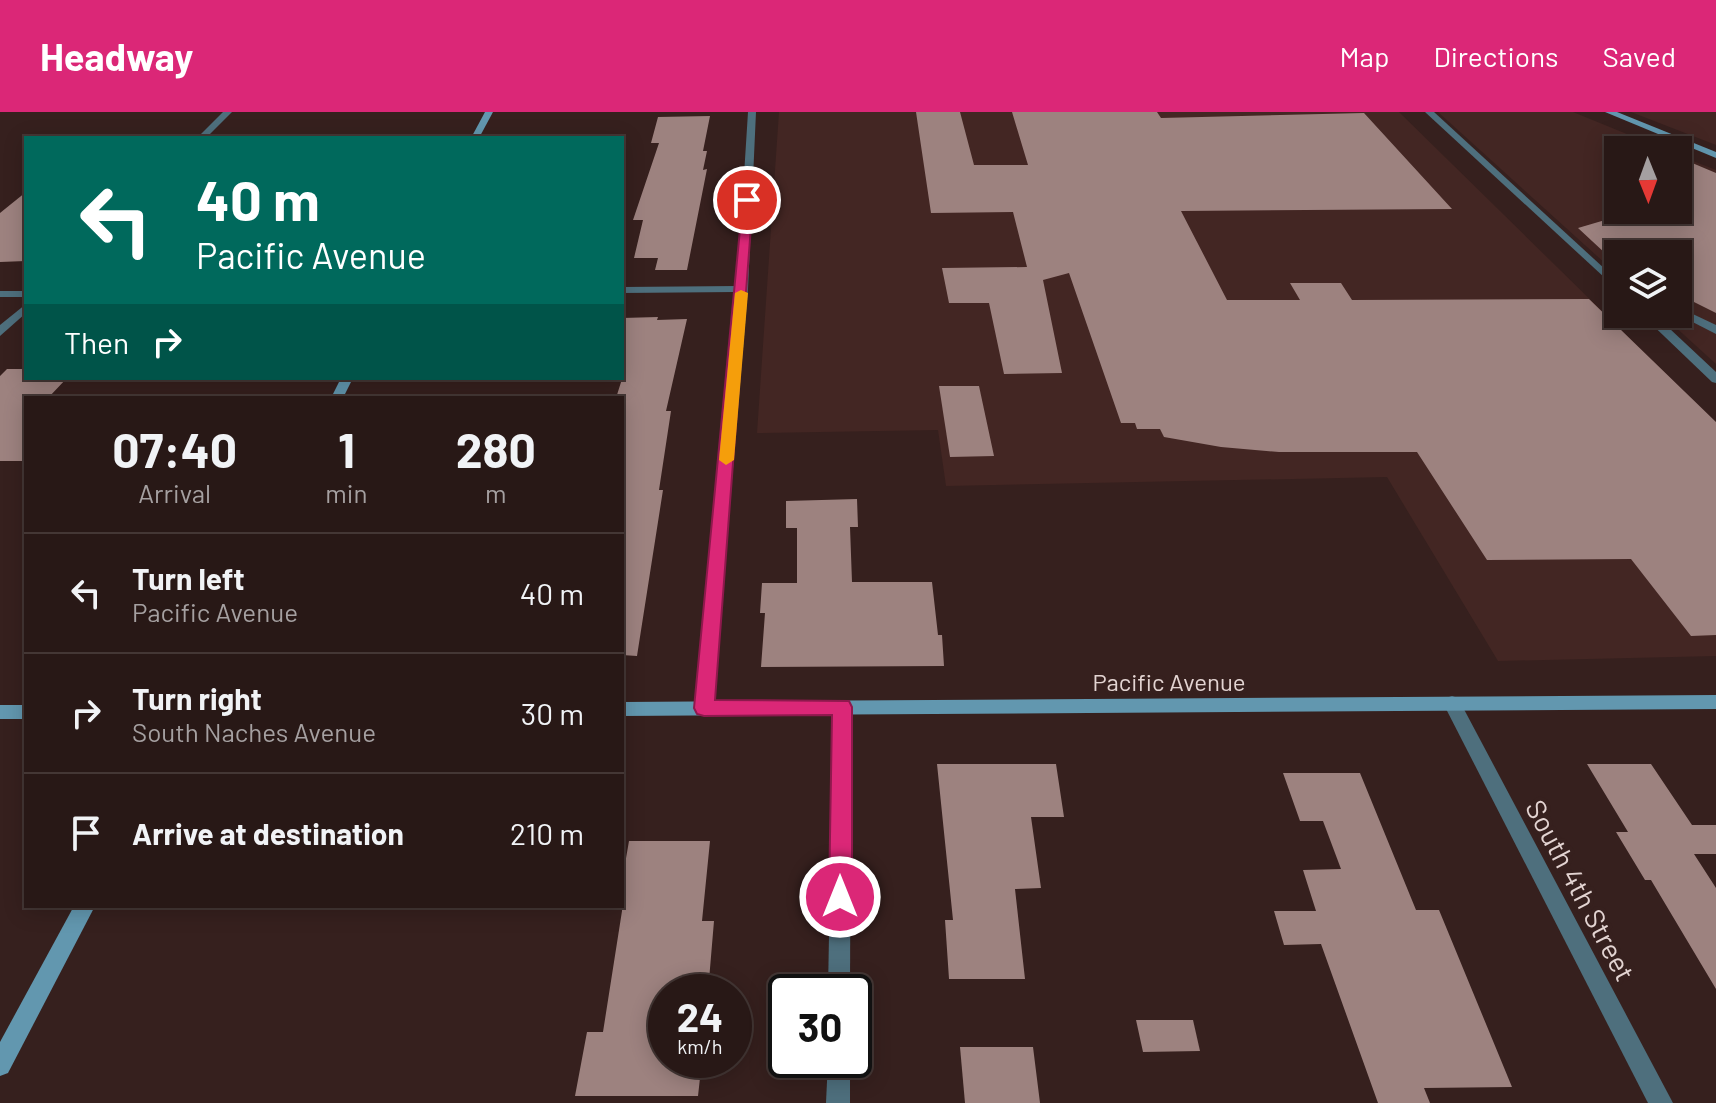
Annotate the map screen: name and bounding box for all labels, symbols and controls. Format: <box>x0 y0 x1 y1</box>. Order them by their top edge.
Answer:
text: Headway <box>40 33 193 79</box>
text: Map <box>1340 39 1389 73</box>
text: Directions <box>1433 39 1559 73</box>
text: Saved <box>1603 39 1676 73</box>
north arrow <box>1604 136 1692 224</box>
map controls <box>1604 136 1692 328</box>
text: 40 m <box>196 165 320 232</box>
pin <box>713 166 781 234</box>
icon: left <box>64 168 168 272</box>
icon: arrive <box>725 178 769 222</box>
text: Pacific Avenue <box>196 233 426 276</box>
button: layers <box>1604 240 1692 328</box>
icon: right <box>145 320 189 364</box>
text: Then <box>64 324 129 360</box>
text: 07:40 <box>112 420 237 478</box>
text: 1 <box>338 420 355 478</box>
text: 280 <box>456 420 536 478</box>
text: Arrival <box>138 477 211 508</box>
text: min <box>325 477 367 508</box>
text: m <box>485 477 506 508</box>
text: Turn left <box>132 560 245 596</box>
icon: left <box>64 571 108 615</box>
text: 40 m <box>520 575 584 611</box>
text: Pacific Avenue <box>132 596 298 627</box>
street label: Pacific Avenue <box>1092 667 1246 696</box>
text: Turn right <box>132 680 262 716</box>
icon: right <box>64 691 108 735</box>
text: 30 m <box>521 695 584 731</box>
text: South Naches Avenue <box>132 716 376 747</box>
street label: South 4th Street <box>1519 794 1643 986</box>
icon: arrive <box>64 811 108 855</box>
text: Arrive at destination <box>132 815 404 851</box>
text: 210 m <box>510 815 584 851</box>
position arrow <box>798 855 882 939</box>
speed limit sign: 30 <box>768 974 872 1078</box>
text: 24 <box>677 992 723 1040</box>
text: km/h <box>677 1034 723 1058</box>

